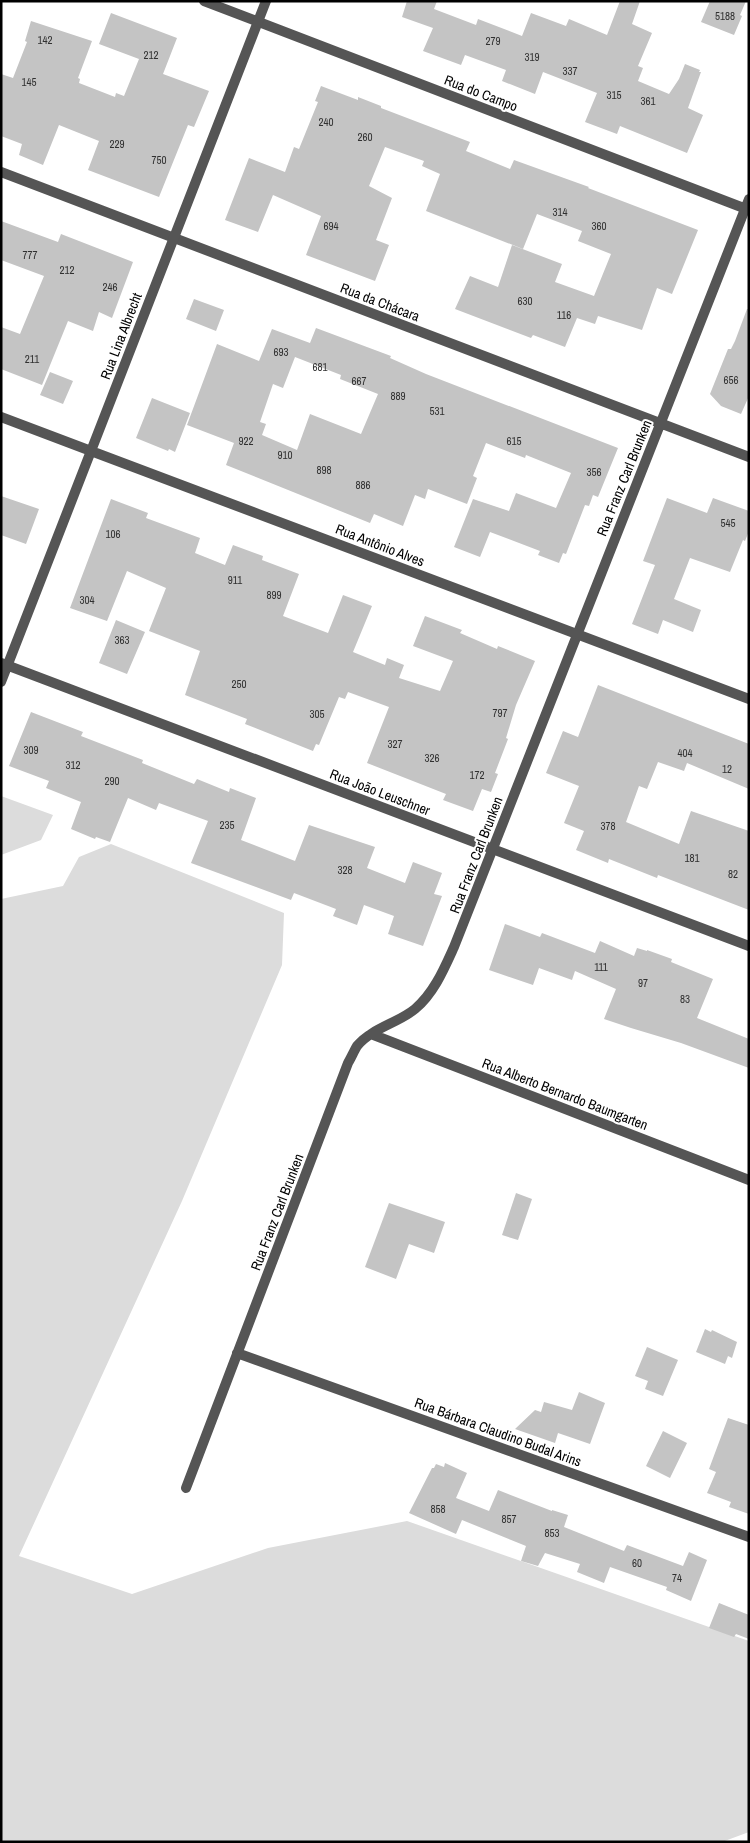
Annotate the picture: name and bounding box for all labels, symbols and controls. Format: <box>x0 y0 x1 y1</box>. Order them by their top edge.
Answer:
house number: 5188 <box>715 9 735 23</box>
house number: 142 <box>37 33 53 47</box>
house number: 279 <box>485 34 501 48</box>
house number: 212 <box>143 48 159 62</box>
house number: 319 <box>524 50 540 64</box>
house number: 337 <box>562 64 578 78</box>
street label: Rua do Campo <box>442 71 520 115</box>
house number: 145 <box>21 75 37 89</box>
house number: 315 <box>606 88 622 102</box>
house number: 361 <box>640 94 656 108</box>
house number: 240 <box>318 115 334 129</box>
house number: 260 <box>357 130 373 144</box>
house number: 229 <box>109 137 125 151</box>
house number: 750 <box>151 153 167 167</box>
house number: 314 <box>552 205 568 219</box>
house number: 694 <box>323 219 339 233</box>
house number: 360 <box>591 219 607 233</box>
house number: 777 <box>22 248 38 262</box>
house number: 212 <box>59 263 75 277</box>
street label: Rua da Chácara <box>338 279 423 326</box>
house number: 246 <box>102 280 118 294</box>
street label: Rua Lina Albrecht <box>96 290 146 382</box>
house number: 630 <box>517 294 533 308</box>
house number: 116 <box>557 308 571 322</box>
house number: 693 <box>273 345 289 359</box>
house number: 211 <box>25 352 39 366</box>
house number: 681 <box>312 360 328 374</box>
house number: 656 <box>723 373 739 387</box>
house number: 667 <box>351 374 367 388</box>
house number: 889 <box>390 389 406 403</box>
house number: 531 <box>429 404 445 418</box>
street label: Rua Franz Carl Brunken <box>592 417 656 539</box>
house number: 922 <box>238 434 254 448</box>
house number: 615 <box>506 434 522 448</box>
house number: 910 <box>277 448 293 462</box>
house number: 898 <box>316 463 332 477</box>
house number: 356 <box>586 465 602 479</box>
house number: 886 <box>355 478 371 492</box>
house number: 545 <box>720 516 736 530</box>
street label: Rua Antônio Alves <box>333 520 427 570</box>
house number: 106 <box>105 527 121 541</box>
house number: 911 <box>228 573 242 587</box>
house number: 899 <box>266 588 282 602</box>
house number: 304 <box>79 593 95 607</box>
house number: 363 <box>114 633 130 647</box>
house number: 250 <box>231 677 247 691</box>
house number: 797 <box>492 706 508 720</box>
house number: 305 <box>309 707 325 721</box>
house number: 327 <box>387 737 403 751</box>
house number: 309 <box>23 743 39 757</box>
house number: 404 <box>677 746 693 760</box>
house number: 326 <box>424 751 440 765</box>
house number: 312 <box>65 758 81 772</box>
house number: 12 <box>722 762 732 776</box>
street label: Rua João Leuschner <box>327 765 433 819</box>
house number: 172 <box>469 768 485 782</box>
house number: 290 <box>104 774 120 788</box>
street label: Rua Franz Carl Brunken <box>445 794 507 916</box>
house number: 235 <box>219 818 235 832</box>
house number: 378 <box>600 819 616 833</box>
house number: 181 <box>684 851 700 865</box>
house number: 328 <box>337 863 353 877</box>
house number: 82 <box>728 867 738 881</box>
house number: 111 <box>594 960 608 974</box>
house number: 97 <box>638 976 648 990</box>
house number: 83 <box>680 992 690 1006</box>
street label: Rua Alberto Bernardo Baumgarten <box>480 1054 650 1134</box>
street label: Rua Franz Carl Brunken <box>246 1151 308 1273</box>
street label: Rua Bárbara Claudino Budal Arins <box>412 1393 584 1471</box>
house number: 858 <box>430 1502 446 1516</box>
house number: 857 <box>501 1512 517 1526</box>
house number: 853 <box>544 1526 560 1540</box>
house number: 60 <box>632 1556 642 1570</box>
house number: 74 <box>672 1571 682 1585</box>

